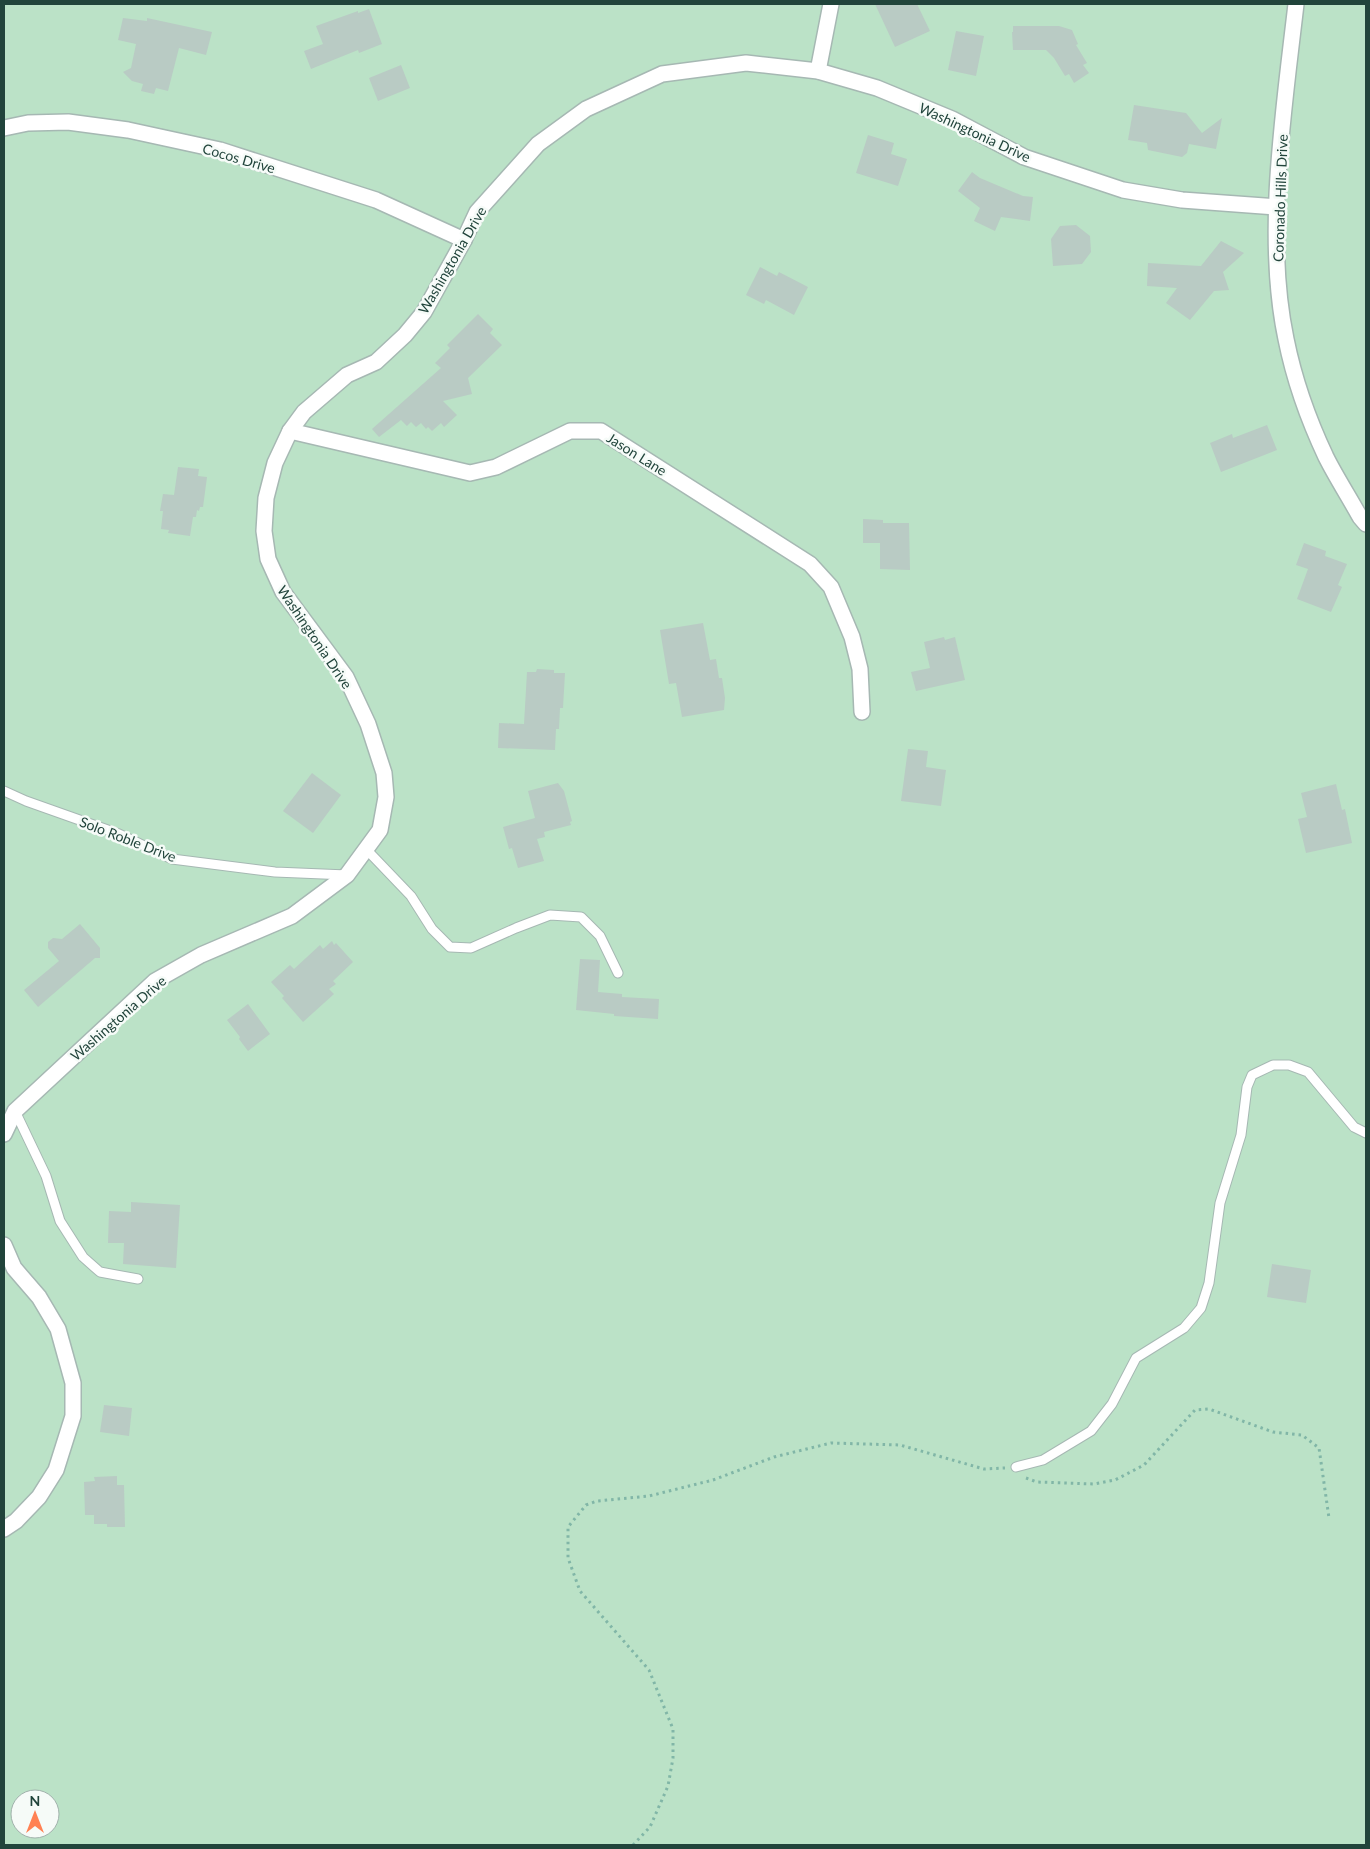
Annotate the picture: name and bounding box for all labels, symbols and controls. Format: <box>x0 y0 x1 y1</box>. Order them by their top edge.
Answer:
street label: Washingtonia Drive <box>917 99 1033 165</box>
street label: Coronado Hills Drive <box>1269 134 1291 262</box>
street label: Cocos Drive <box>201 140 277 176</box>
street label: Washingtonia Drive <box>414 203 490 317</box>
street label: Jason Lane <box>604 429 670 479</box>
street label: Washingtonia Drive <box>274 582 356 692</box>
street label: Solo Roble Drive <box>77 813 179 865</box>
street label: Washingtonia Drive <box>67 972 169 1064</box>
north arrow <box>10 1789 60 1839</box>
text: N <box>30 1792 40 1809</box>

